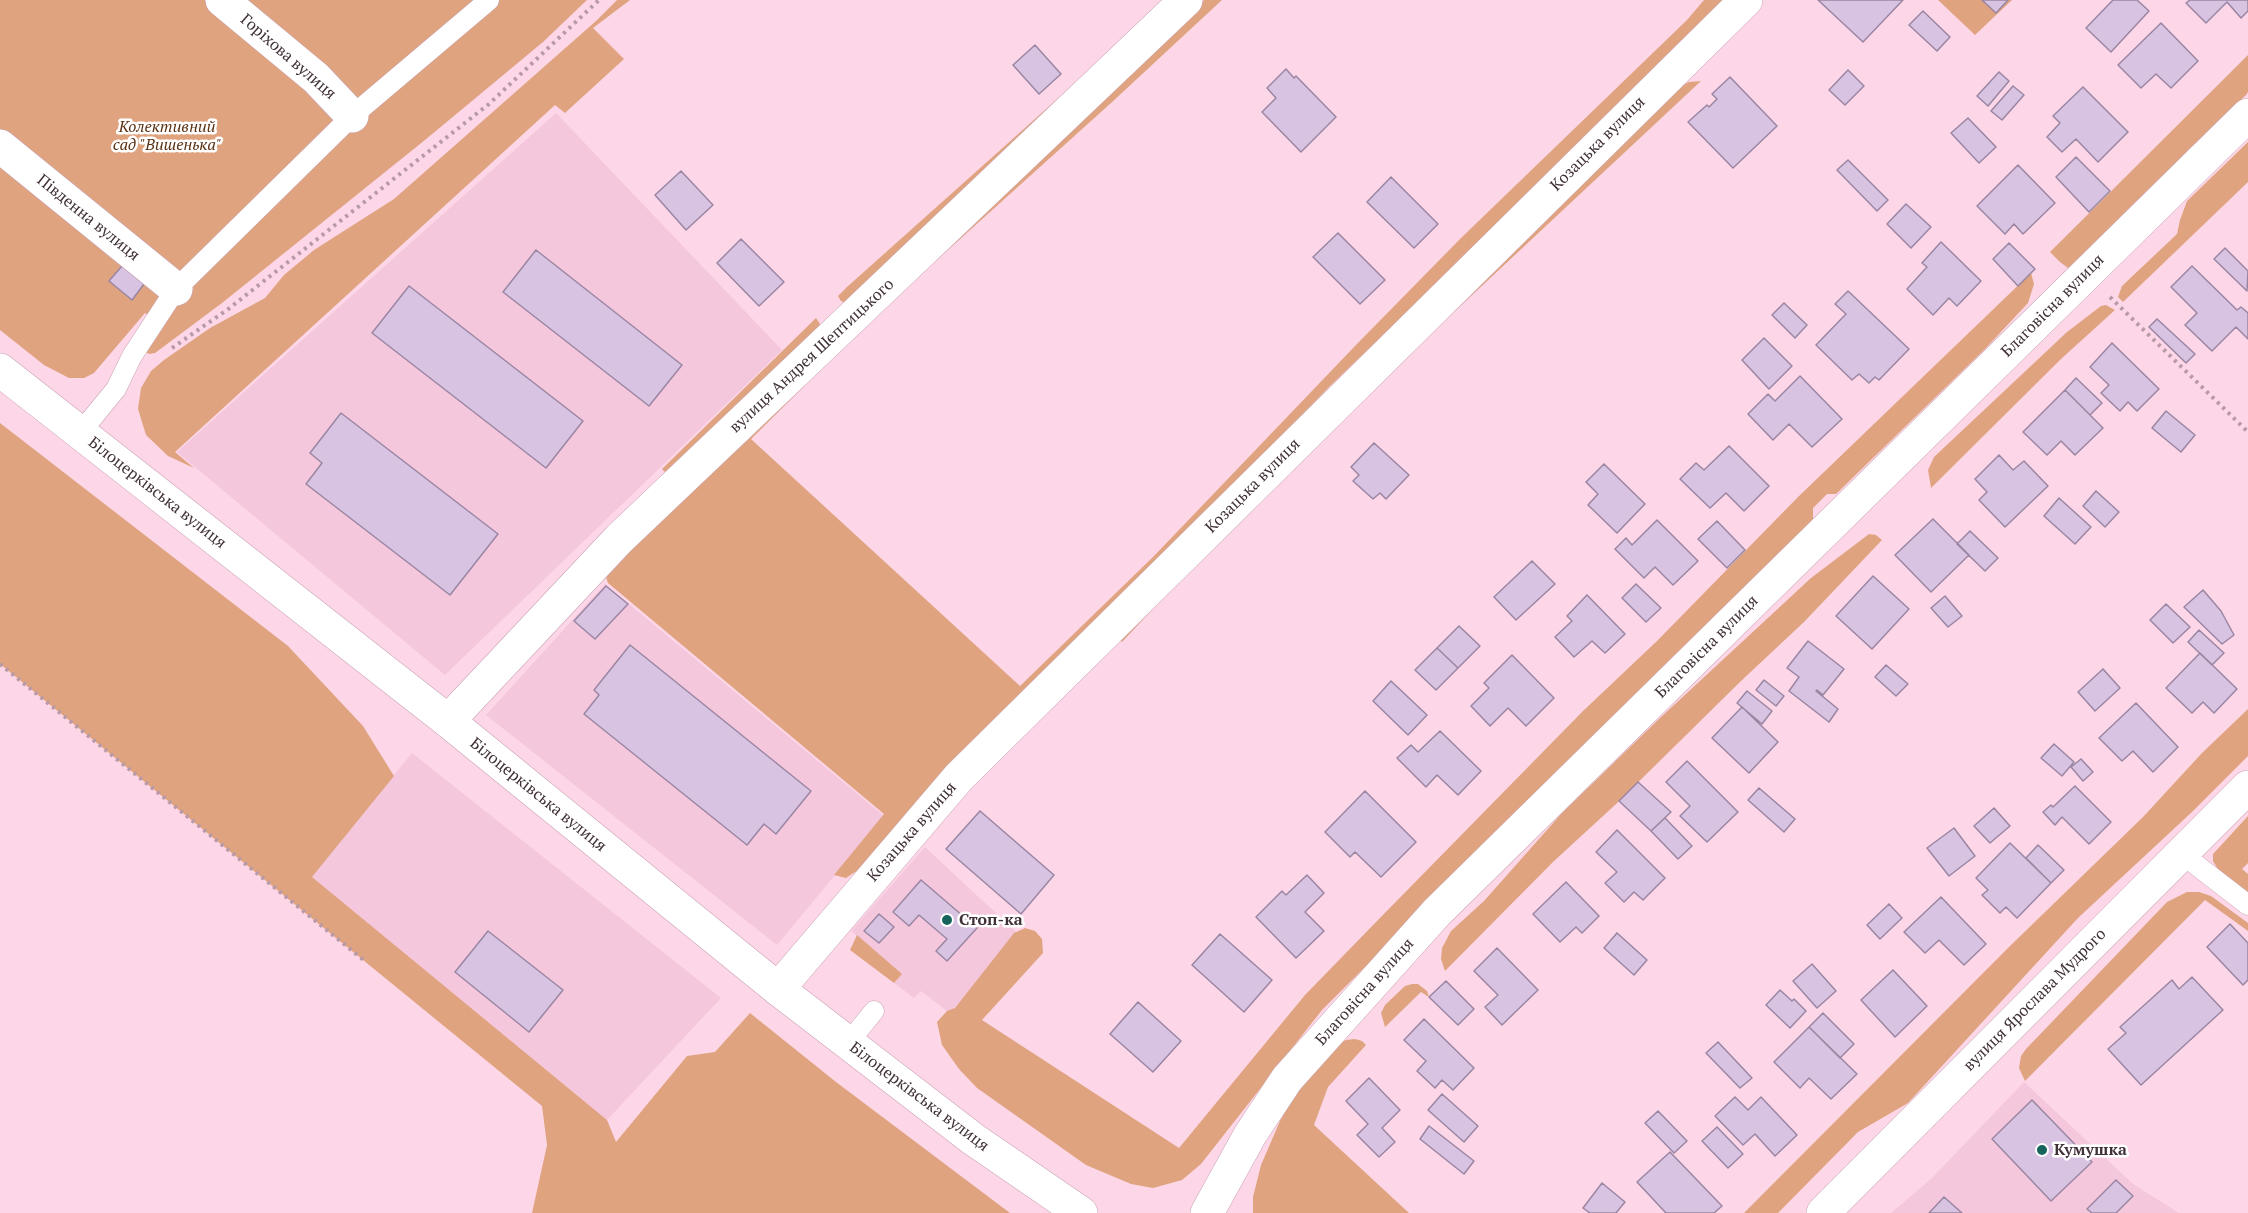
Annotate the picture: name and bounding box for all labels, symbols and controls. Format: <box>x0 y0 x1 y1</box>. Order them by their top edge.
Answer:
street label: Горіхова вулиця <box>236 10 340 104</box>
street label: Козацька вулиця <box>1547 93 1649 195</box>
park label: Колективний сад "Вишенька" <box>113 117 221 155</box>
street label: Південна вулиця <box>33 171 143 265</box>
street label: Благовісна вулиця <box>1998 251 2108 361</box>
street label: вулиця Андрея Шептицького <box>726 275 898 437</box>
street label: Білоцерківська вулиця <box>84 433 230 553</box>
street label: Козацька вулиця <box>1202 435 1304 537</box>
street label: Благовісна вулиця <box>1652 592 1762 702</box>
street label: Білоцерківська вулиця <box>466 734 610 856</box>
street label: Козацька вулиця <box>863 778 961 886</box>
place label: Стоп-ка <box>959 910 1023 930</box>
marker: Стоп-ка <box>940 913 954 927</box>
street label: вулиця Ярослава Мудрого <box>1960 925 2110 1075</box>
street label: Благовісна вулиця <box>1312 934 1418 1050</box>
street label: Білоцерківська вулиця <box>845 1038 993 1156</box>
place label: Кумушка <box>2054 1140 2127 1160</box>
marker: Кумушка <box>2035 1143 2049 1157</box>

